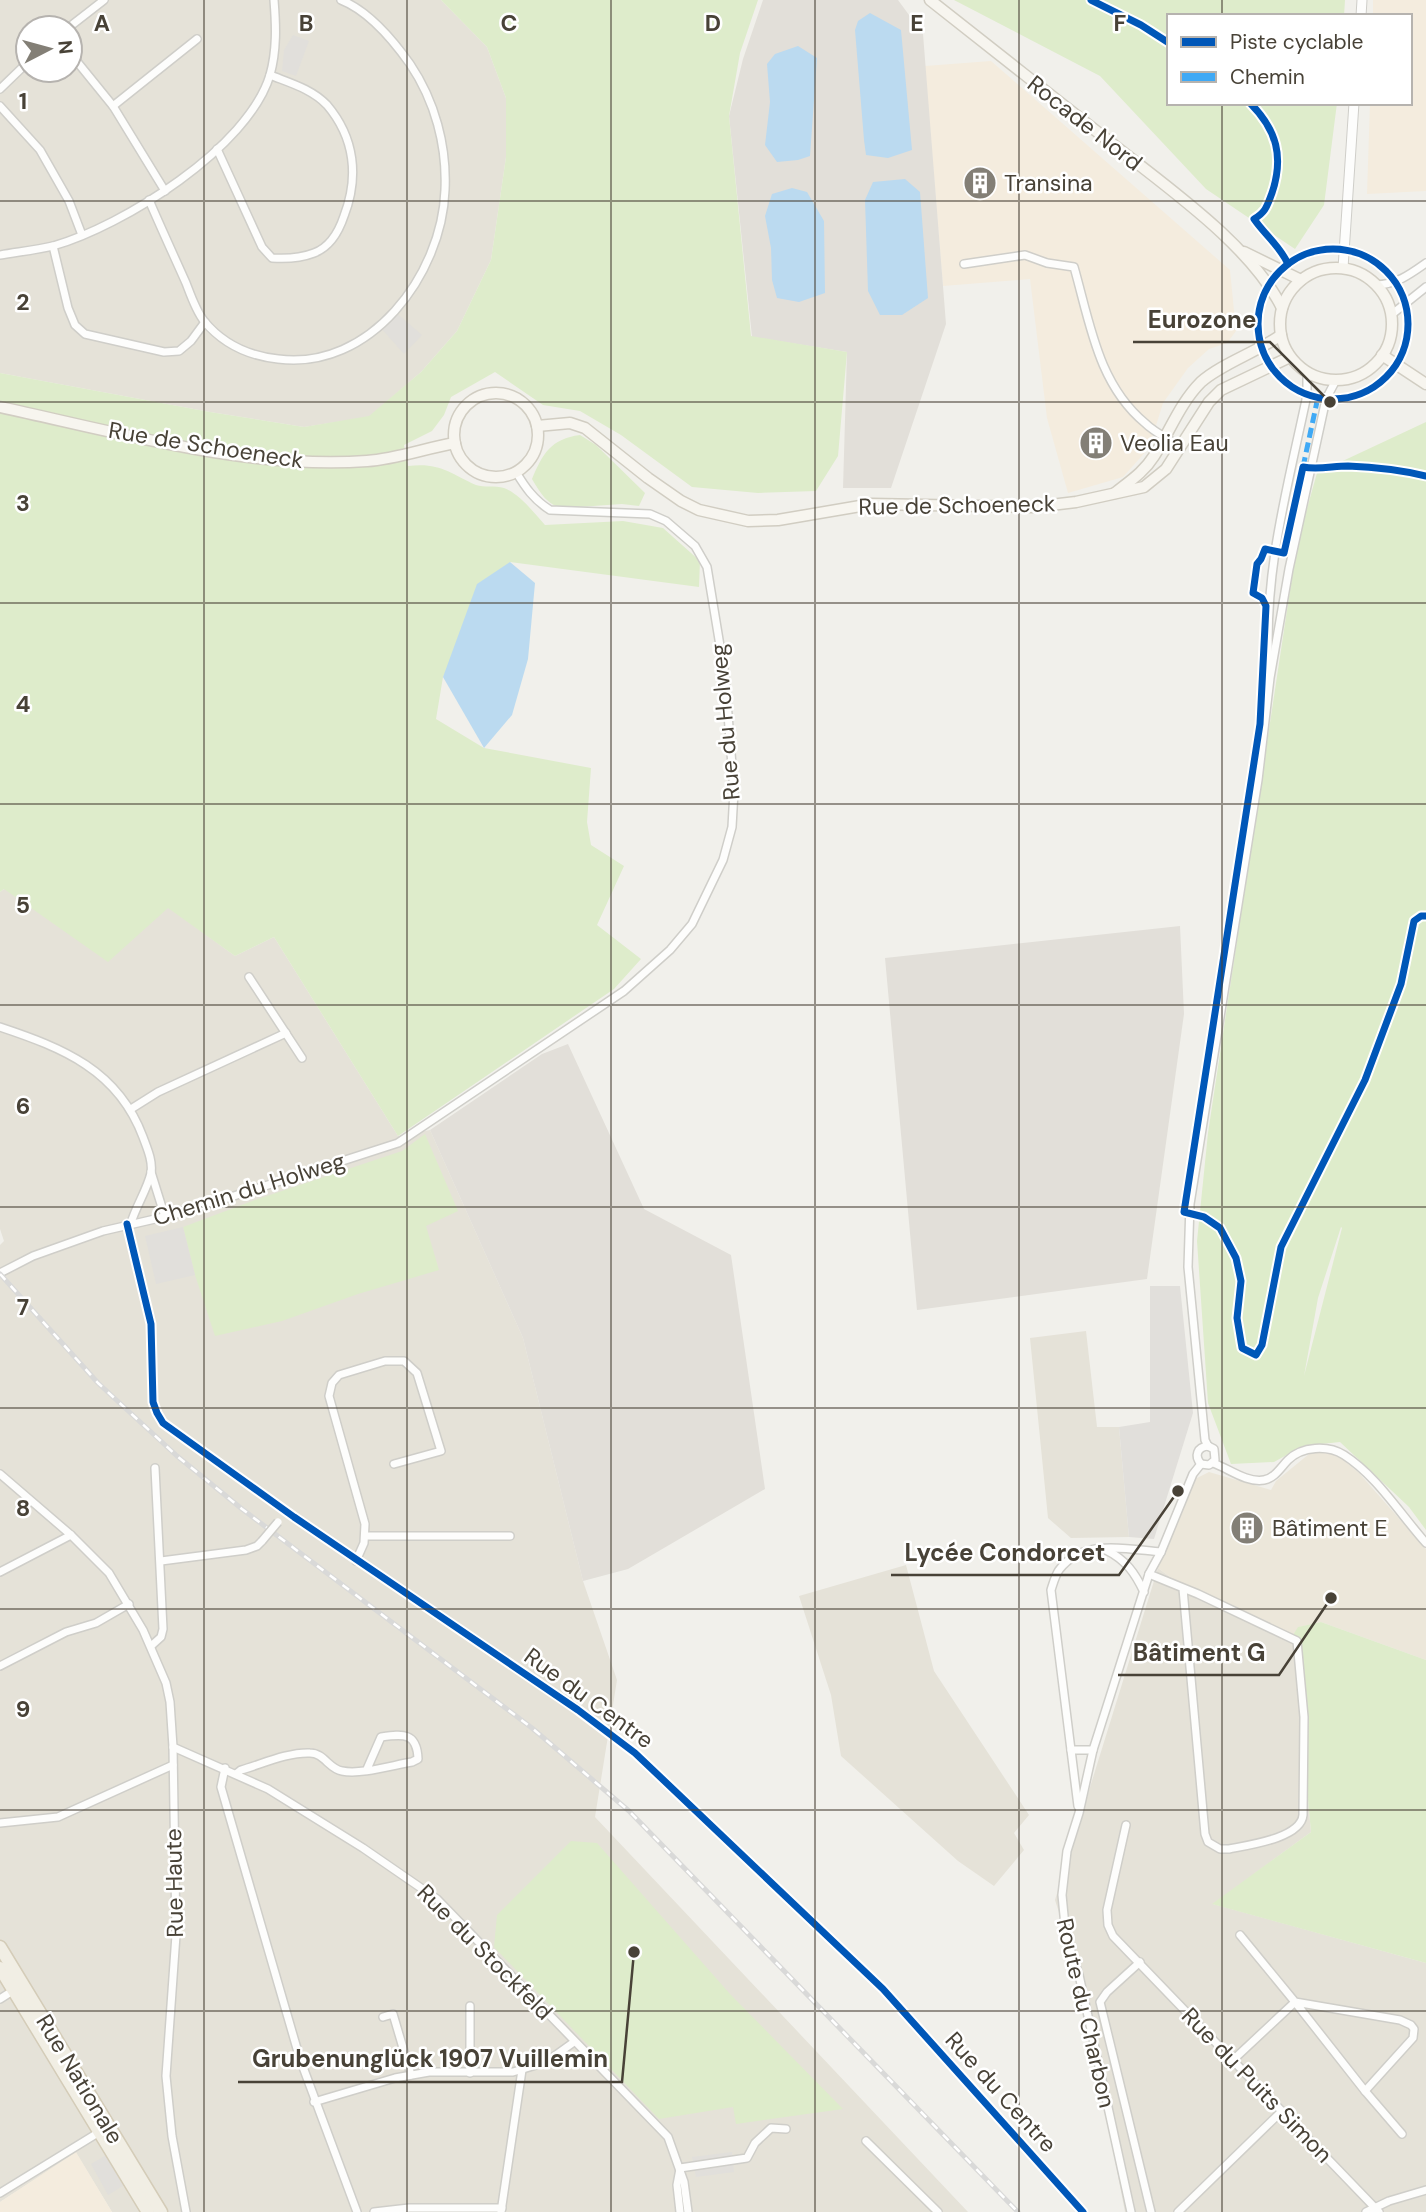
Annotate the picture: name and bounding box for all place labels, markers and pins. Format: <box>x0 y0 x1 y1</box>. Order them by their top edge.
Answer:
building icon: Transina <box>961 164 999 202</box>
place label: Transina <box>1004 168 1093 198</box>
callout: Eurozone <box>1133 297 1270 342</box>
building icon: Veolia Eau <box>1077 424 1115 462</box>
place label: Veolia Eau <box>1120 428 1229 458</box>
building icon: Bâtiment E <box>1228 1509 1266 1547</box>
place label: Bâtiment E <box>1272 1513 1387 1543</box>
callout: Lycée Condorcet <box>891 1530 1119 1575</box>
callout: Bâtiment G <box>1118 1630 1279 1675</box>
callout: Grubenunglück 1907 Vuillemin <box>238 2037 622 2082</box>

